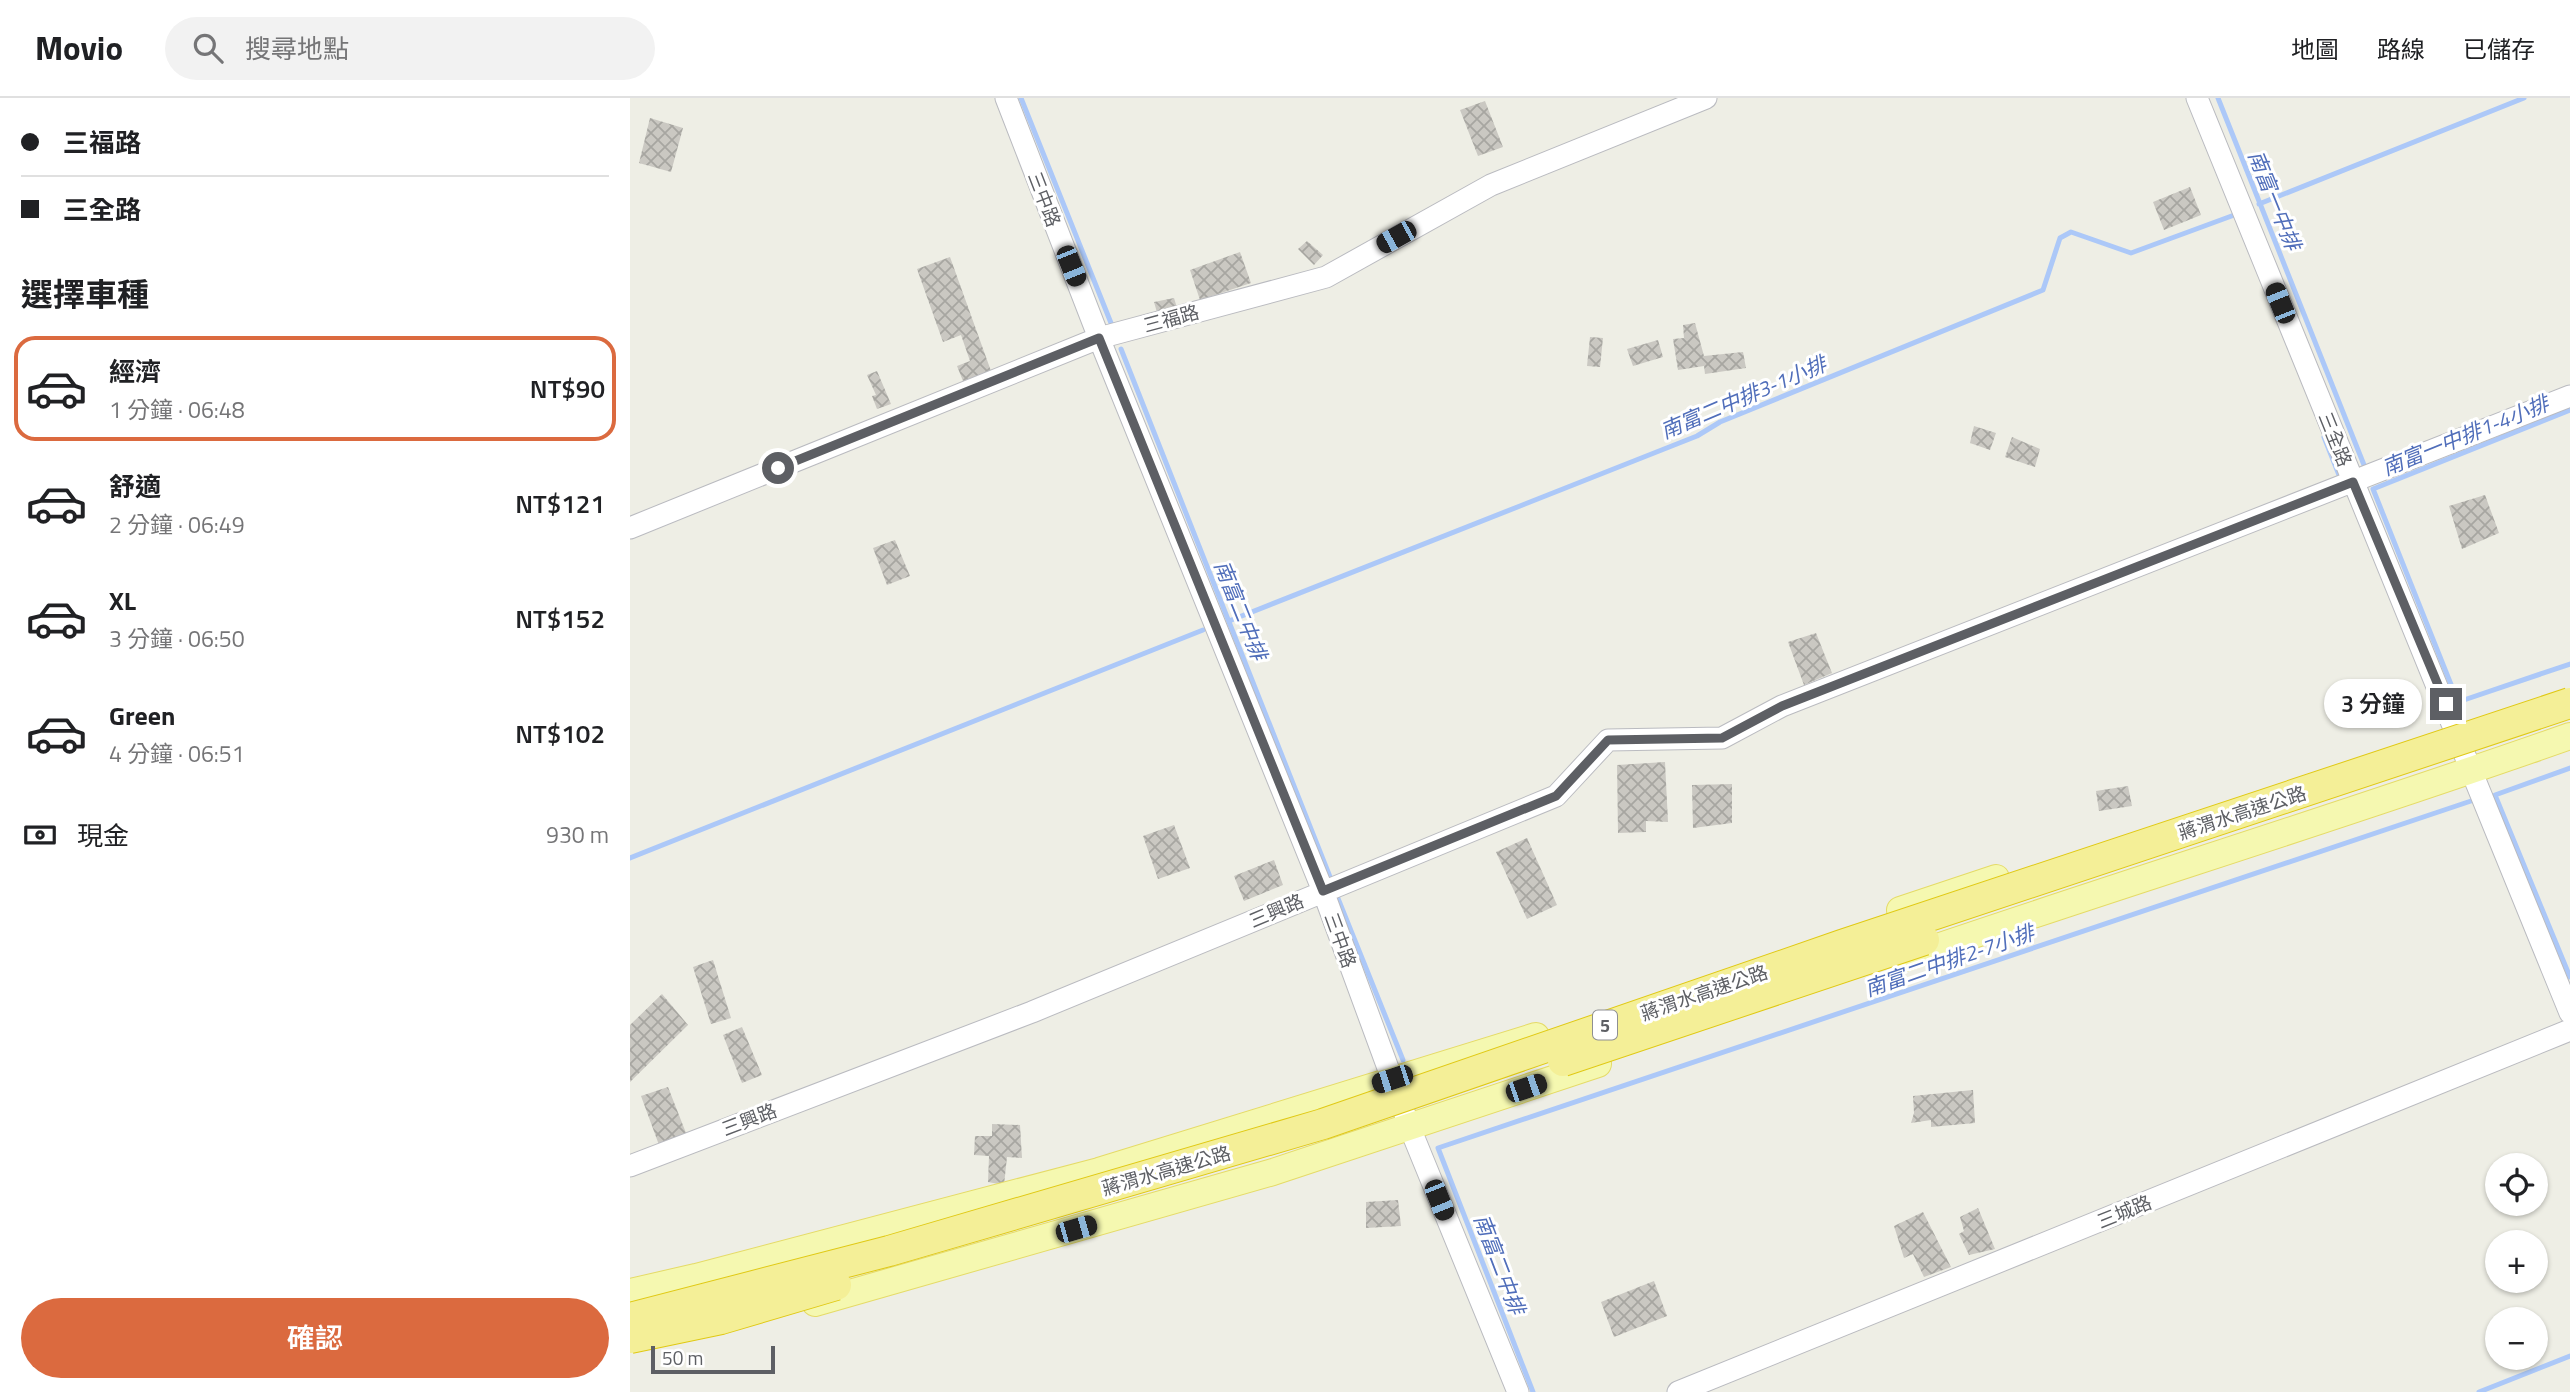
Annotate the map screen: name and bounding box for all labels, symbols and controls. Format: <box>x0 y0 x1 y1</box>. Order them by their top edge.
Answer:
search box <box>165 17 655 80</box>
text: Movio <box>35 23 123 73</box>
icon: search <box>189 29 227 67</box>
text: 搜尋地點 <box>245 29 349 68</box>
text: 地圖 <box>2291 31 2339 67</box>
text: 路線 <box>2377 31 2425 67</box>
text: 已儲存 <box>2463 31 2535 67</box>
text: 三福路 <box>63 123 141 162</box>
water label: 南富一中排 <box>2240 145 2311 257</box>
street label: 三中路 <box>1021 167 1069 231</box>
text: 三全路 <box>63 190 141 229</box>
car <box>1373 218 1420 256</box>
car <box>1054 243 1089 289</box>
text: 選擇車種 <box>21 270 149 318</box>
car <box>2263 280 2298 326</box>
street label: 三福路 <box>1140 297 1202 339</box>
water label: 南富二中排3-1小排 <box>1655 346 1834 446</box>
text: 經濟 <box>109 352 161 391</box>
icon: car <box>25 357 88 420</box>
text: NT$90 <box>530 369 605 408</box>
water label: 南富一中排1-4小排 <box>2377 386 2556 483</box>
text: 1 分鐘 · 06:48 <box>109 392 245 427</box>
street label: 三全路 <box>2312 407 2360 471</box>
route start <box>762 452 794 484</box>
text: 舒適 <box>109 467 161 506</box>
icon: car <box>25 472 88 535</box>
text: NT$121 <box>515 484 605 523</box>
text: 2 分鐘 · 06:49 <box>109 507 245 542</box>
water label: 南富二中排 <box>1206 555 1277 667</box>
text: XL <box>109 581 136 620</box>
icon: car <box>25 587 88 650</box>
text: NT$152 <box>515 599 605 638</box>
text: 3 分鐘 · 06:50 <box>109 621 245 656</box>
callout: 3 分鐘 <box>2324 680 2422 728</box>
text: 3 分鐘 <box>2341 686 2405 721</box>
route end <box>2430 688 2462 720</box>
text: Green <box>109 696 175 735</box>
icon: car <box>25 702 88 765</box>
text: NT$102 <box>515 714 605 753</box>
text: 4 分鐘 · 06:51 <box>109 736 245 771</box>
street label: 蔣渭水高速公路 <box>2174 778 2310 846</box>
icon: cash <box>21 816 59 854</box>
text: 現金 <box>77 816 129 855</box>
text: 930 m <box>546 817 609 852</box>
street label: 三興路 <box>1244 886 1308 934</box>
street label: 三中路 <box>1318 908 1364 972</box>
water label: 南富二中排2-7小排 <box>1860 915 2041 1004</box>
street label: 蔣渭水高速公路 <box>1636 957 1772 1027</box>
road number: 5 <box>1593 1010 1617 1040</box>
car <box>1369 1063 1416 1095</box>
car <box>1503 1071 1550 1105</box>
street label: 三興路 <box>717 1095 781 1143</box>
street label: 蔣渭水高速公路 <box>1098 1138 1234 1202</box>
map controls <box>2485 1153 2548 1370</box>
button: locate <box>2485 1153 2548 1216</box>
car <box>1422 1177 1457 1223</box>
street label: 三城路 <box>2092 1187 2156 1235</box>
water label: 南富二中排 <box>1466 1209 1535 1322</box>
car <box>1053 1213 1100 1245</box>
button: + <box>2485 1230 2548 1293</box>
button: 確認 <box>21 1298 609 1378</box>
button: − <box>2485 1307 2548 1370</box>
scale bar <box>651 1343 775 1375</box>
text: 50 m <box>662 1343 703 1372</box>

